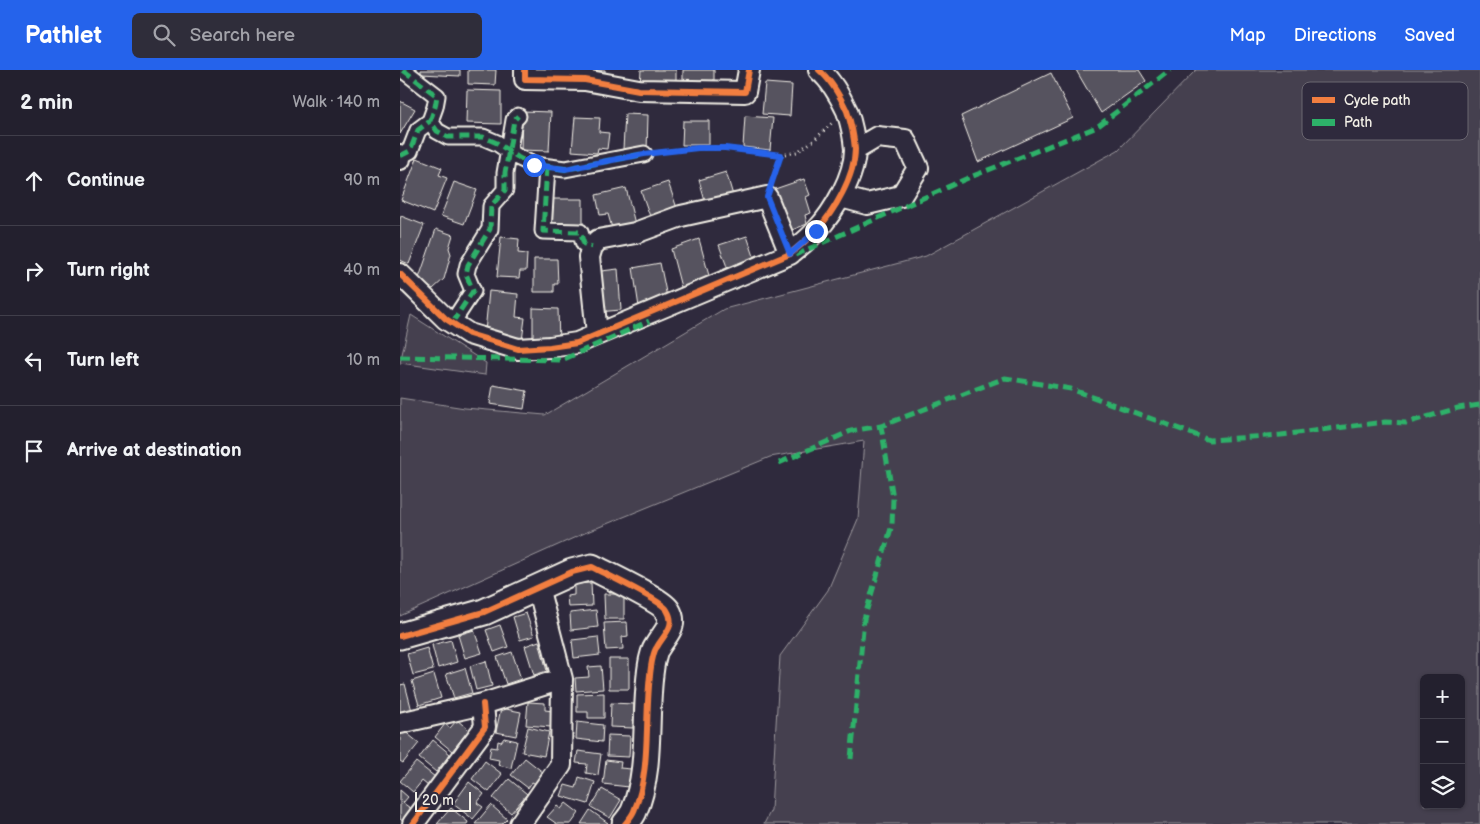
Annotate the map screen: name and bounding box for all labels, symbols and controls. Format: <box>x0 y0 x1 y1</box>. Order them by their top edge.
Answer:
search box <box>132 13 482 58</box>
text: Pathlet <box>25 21 102 50</box>
icon: search <box>150 21 178 49</box>
text: Search here <box>190 24 295 47</box>
text: Map <box>1230 25 1266 46</box>
text: Directions <box>1294 25 1376 46</box>
text: Saved <box>1404 25 1455 46</box>
legend <box>1302 82 1468 140</box>
text: 2 min <box>20 90 73 115</box>
text: Cycle path <box>1344 92 1411 109</box>
text: Walk · 140 m <box>293 93 380 112</box>
text: Path <box>1344 114 1372 131</box>
route start <box>523 154 546 177</box>
icon: ahead <box>20 167 48 195</box>
text: Continue <box>67 169 145 192</box>
text: 90 m <box>344 171 380 190</box>
route end <box>805 220 828 243</box>
icon: right <box>20 257 48 285</box>
text: Turn right <box>67 259 150 282</box>
text: 40 m <box>343 261 380 280</box>
icon: left <box>20 347 48 375</box>
text: Turn left <box>67 349 139 372</box>
text: 10 m <box>347 351 380 370</box>
icon: arrive <box>20 437 48 465</box>
text: Arrive at destination <box>67 439 242 462</box>
map controls <box>1420 674 1465 809</box>
button: + <box>1420 674 1465 719</box>
button: − <box>1420 719 1465 764</box>
button: layers <box>1420 764 1465 809</box>
scale bar <box>415 789 471 812</box>
text: 20 m <box>422 792 454 809</box>

